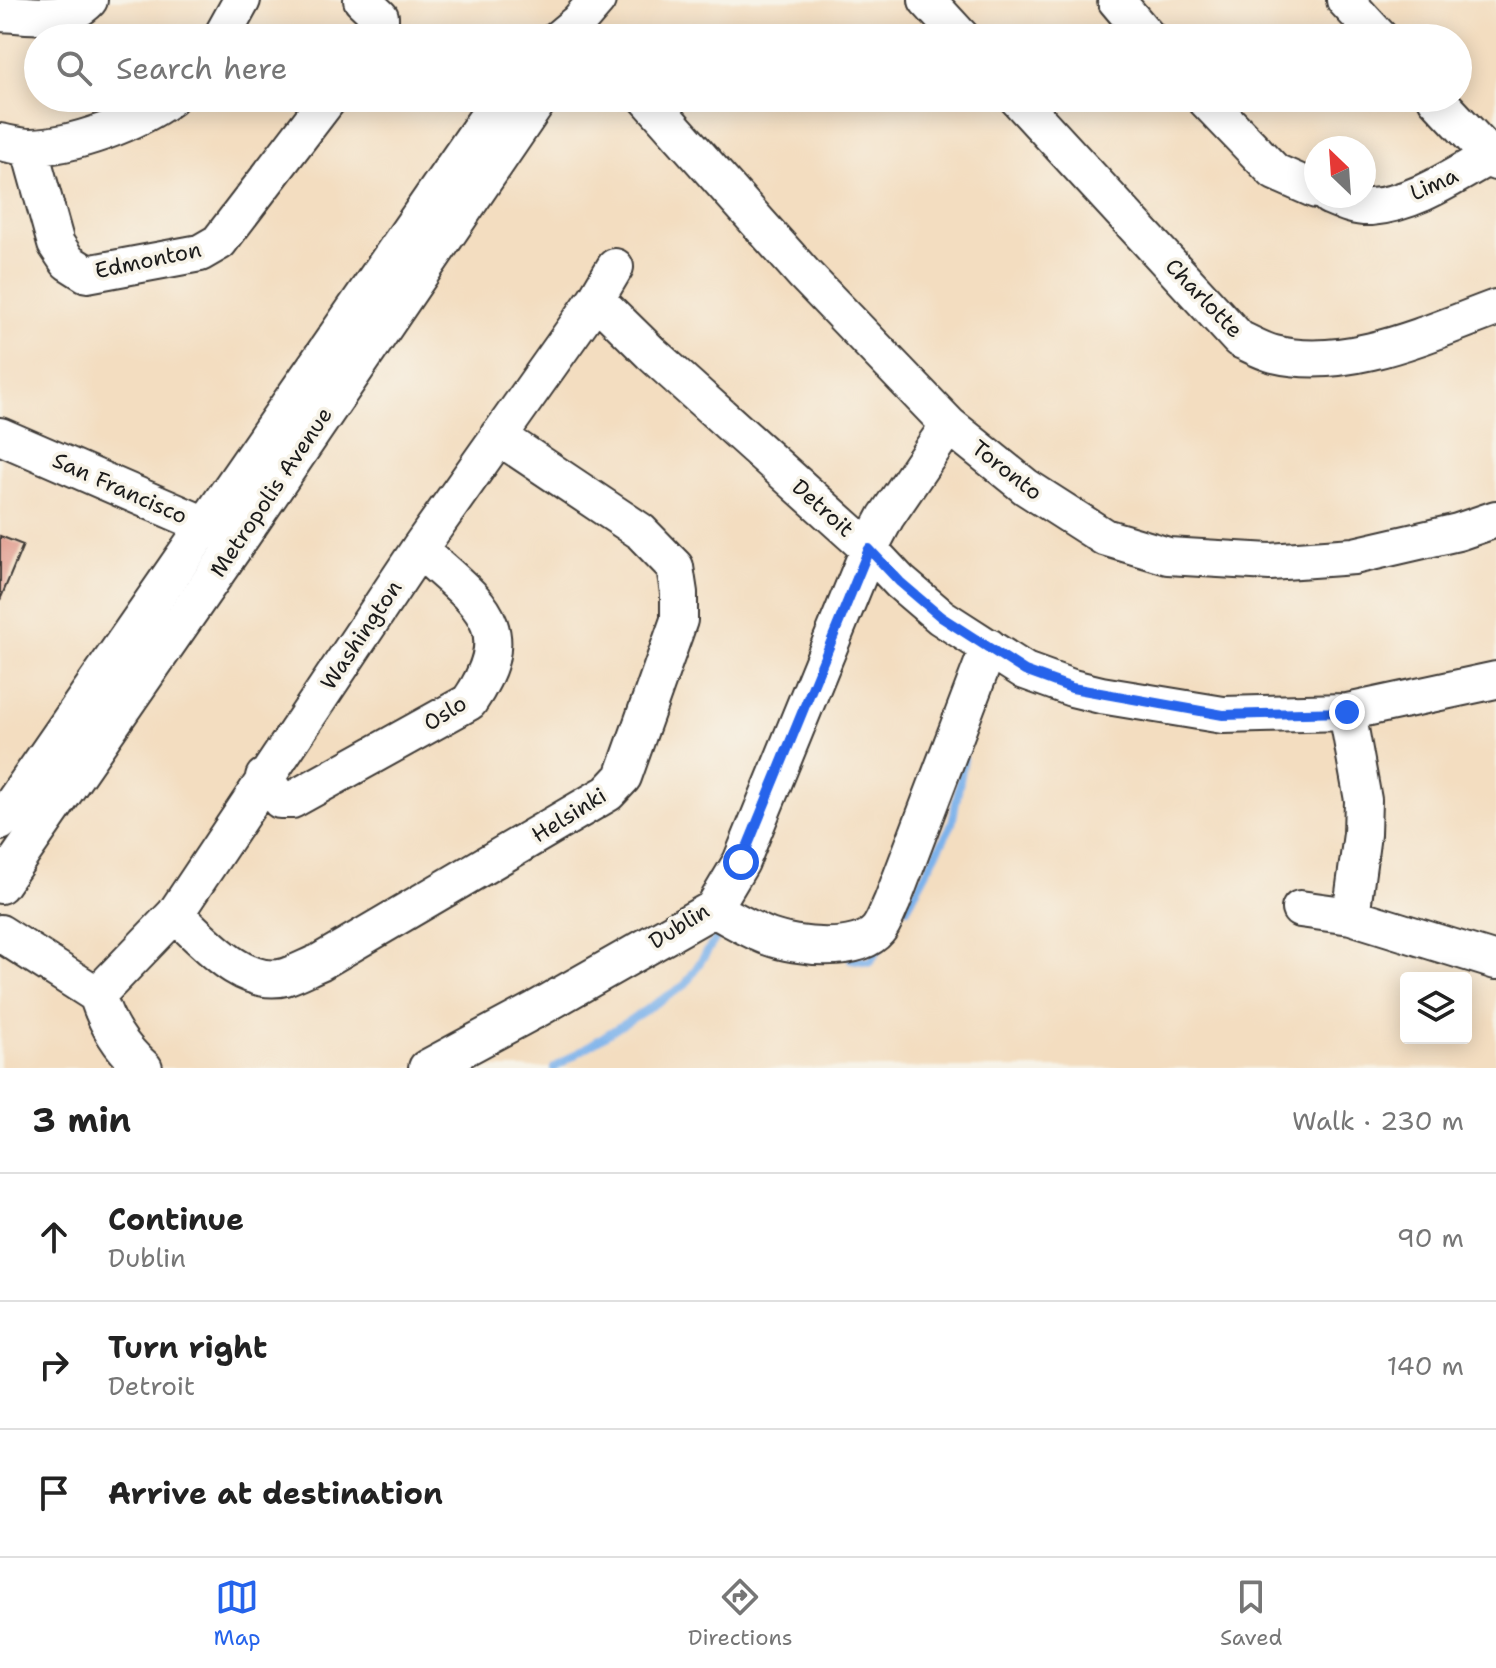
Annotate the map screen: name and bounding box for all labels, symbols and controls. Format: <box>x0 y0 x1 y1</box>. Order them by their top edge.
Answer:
search box <box>24 24 1472 112</box>
icon: search <box>52 46 96 90</box>
text: Search here <box>116 48 287 89</box>
north arrow <box>1304 136 1376 208</box>
street label: Lima <box>1405 160 1463 207</box>
street label: Edmonton <box>92 235 204 285</box>
street label: Charlotte <box>1159 252 1249 344</box>
street label: Metropolis Avenue <box>203 401 339 583</box>
street label: Toronto <box>966 433 1048 507</box>
street label: San Francisco <box>48 445 192 531</box>
street label: Detroit <box>786 473 860 543</box>
street label: Washington <box>314 575 408 695</box>
street label: Oslo <box>418 689 472 737</box>
route end <box>1329 694 1365 730</box>
street label: Helsinki <box>526 781 612 849</box>
route start <box>723 844 759 880</box>
street label: Dublin <box>643 896 715 956</box>
map controls <box>1400 972 1472 1044</box>
button: layers <box>1400 972 1472 1044</box>
text: 3 min <box>32 1097 131 1143</box>
text: Walk · 230 m <box>1292 1103 1464 1138</box>
text: Continue <box>108 1199 244 1240</box>
icon: ahead <box>32 1215 76 1259</box>
text: 90 m <box>1397 1220 1464 1255</box>
text: Dublin <box>108 1240 186 1275</box>
text: Turn right <box>108 1327 267 1368</box>
icon: right <box>32 1343 76 1387</box>
text: 140 m <box>1387 1348 1464 1383</box>
text: Detroit <box>108 1368 195 1403</box>
icon: arrive <box>32 1471 76 1515</box>
text: Arrive at destination <box>108 1473 443 1514</box>
tab: Map <box>214 1575 261 1652</box>
tab: Directions <box>688 1575 793 1652</box>
tab: Saved <box>1220 1575 1282 1652</box>

